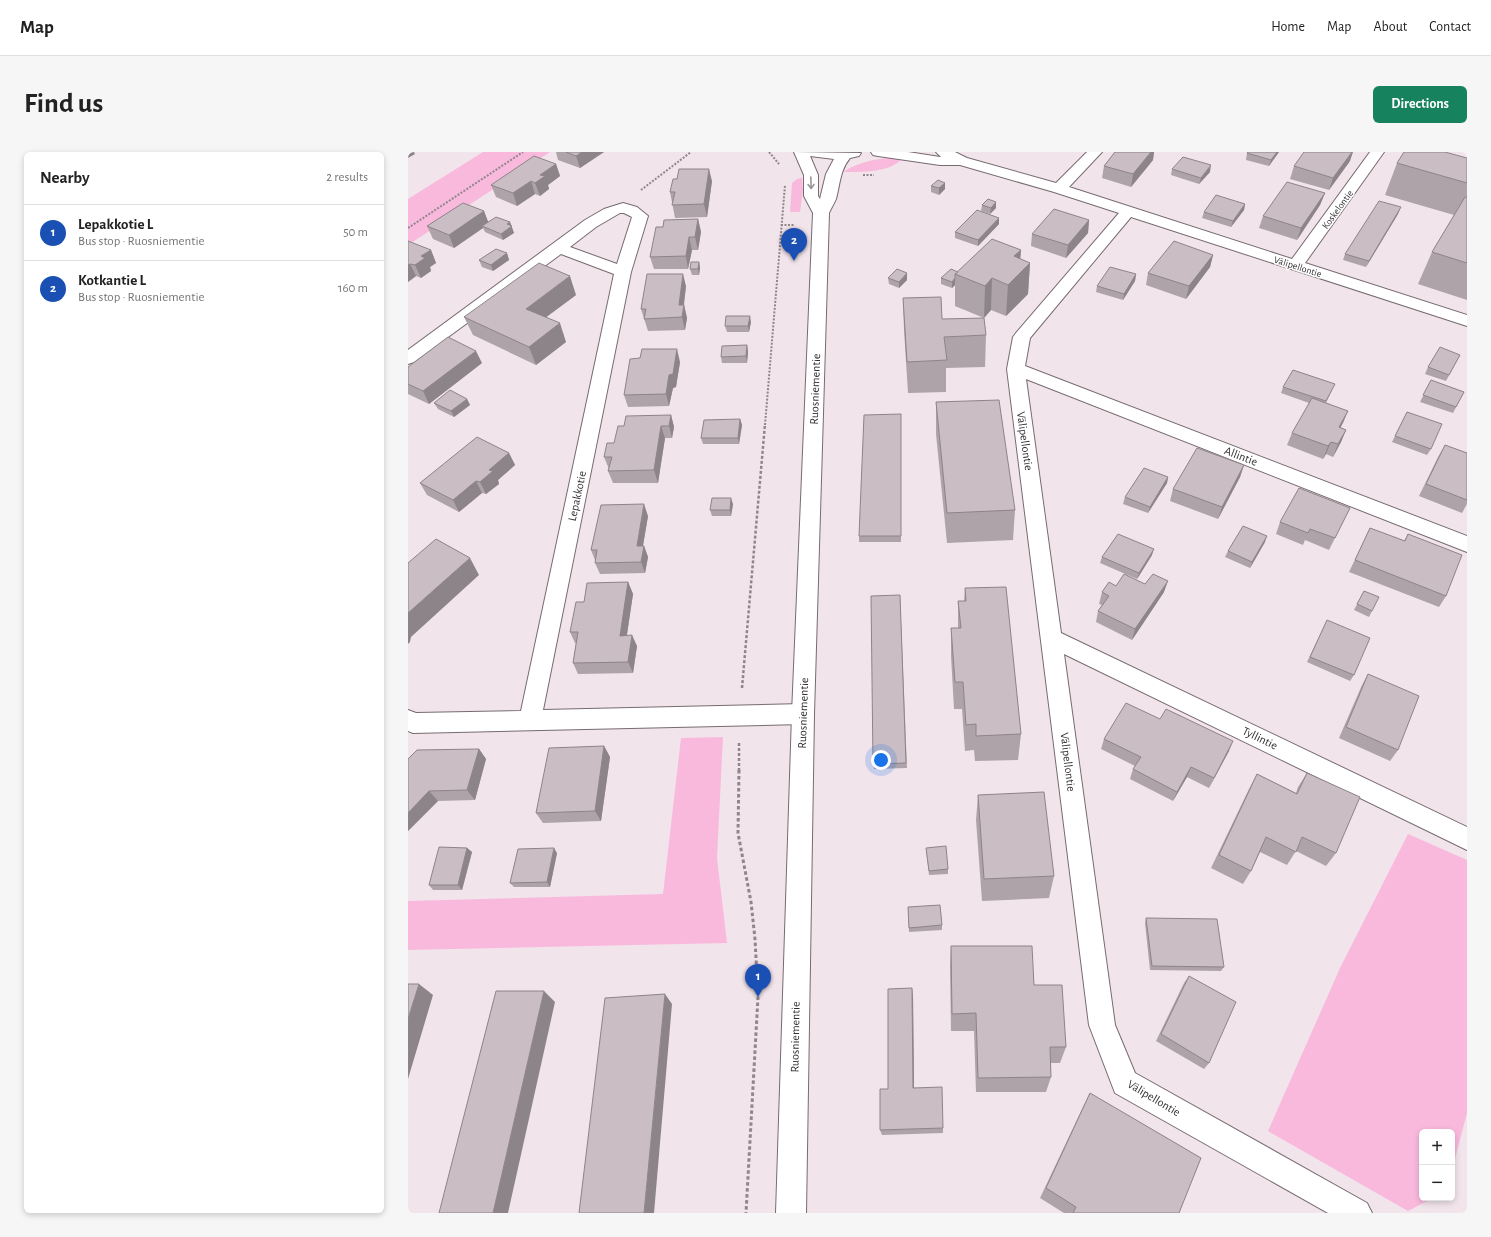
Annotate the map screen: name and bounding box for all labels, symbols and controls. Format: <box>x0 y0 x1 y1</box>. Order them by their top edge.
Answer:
text: Map <box>20 18 54 37</box>
text: Home <box>1271 20 1305 34</box>
text: Map <box>1327 20 1351 34</box>
text: About <box>1373 20 1407 34</box>
text: Contact <box>1429 20 1471 34</box>
button: Directions <box>1373 86 1467 123</box>
text: Find us <box>24 90 103 118</box>
text: Nearby <box>40 169 90 186</box>
text: 2 results <box>326 171 368 184</box>
one-way arrow <box>807 176 815 189</box>
street label: Koskelontie <box>1320 188 1355 231</box>
text: Lepakkotie L <box>78 217 153 232</box>
text: 1 <box>51 226 55 239</box>
text: 50 m <box>343 226 368 239</box>
pin: 2 <box>781 228 807 261</box>
text: Bus stop · Ruosniementie <box>78 235 205 248</box>
street label: Välipellontie <box>1273 255 1323 279</box>
text: Kotkantie L <box>78 273 146 288</box>
text: 2 <box>50 282 56 295</box>
text: 160 m <box>338 282 368 295</box>
text: Bus stop · Ruosniementie <box>78 291 205 304</box>
street label: Ruosniementie <box>808 353 822 425</box>
street label: Välipellontie <box>1015 411 1035 471</box>
street label: Allintie <box>1223 444 1259 468</box>
street label: Lepakkotie <box>566 470 588 522</box>
street label: Ruosniementie <box>796 677 810 749</box>
street label: Tyllintie <box>1240 724 1279 753</box>
street label: Välipellontie <box>1058 732 1078 792</box>
your location <box>871 750 891 770</box>
pin: 1 <box>745 964 771 997</box>
street label: Ruosniementie <box>788 1001 802 1073</box>
street label: Välipellontie <box>1125 1078 1183 1118</box>
map controls <box>1419 1129 1455 1201</box>
button: + <box>1419 1129 1455 1165</box>
button: − <box>1419 1165 1455 1201</box>

